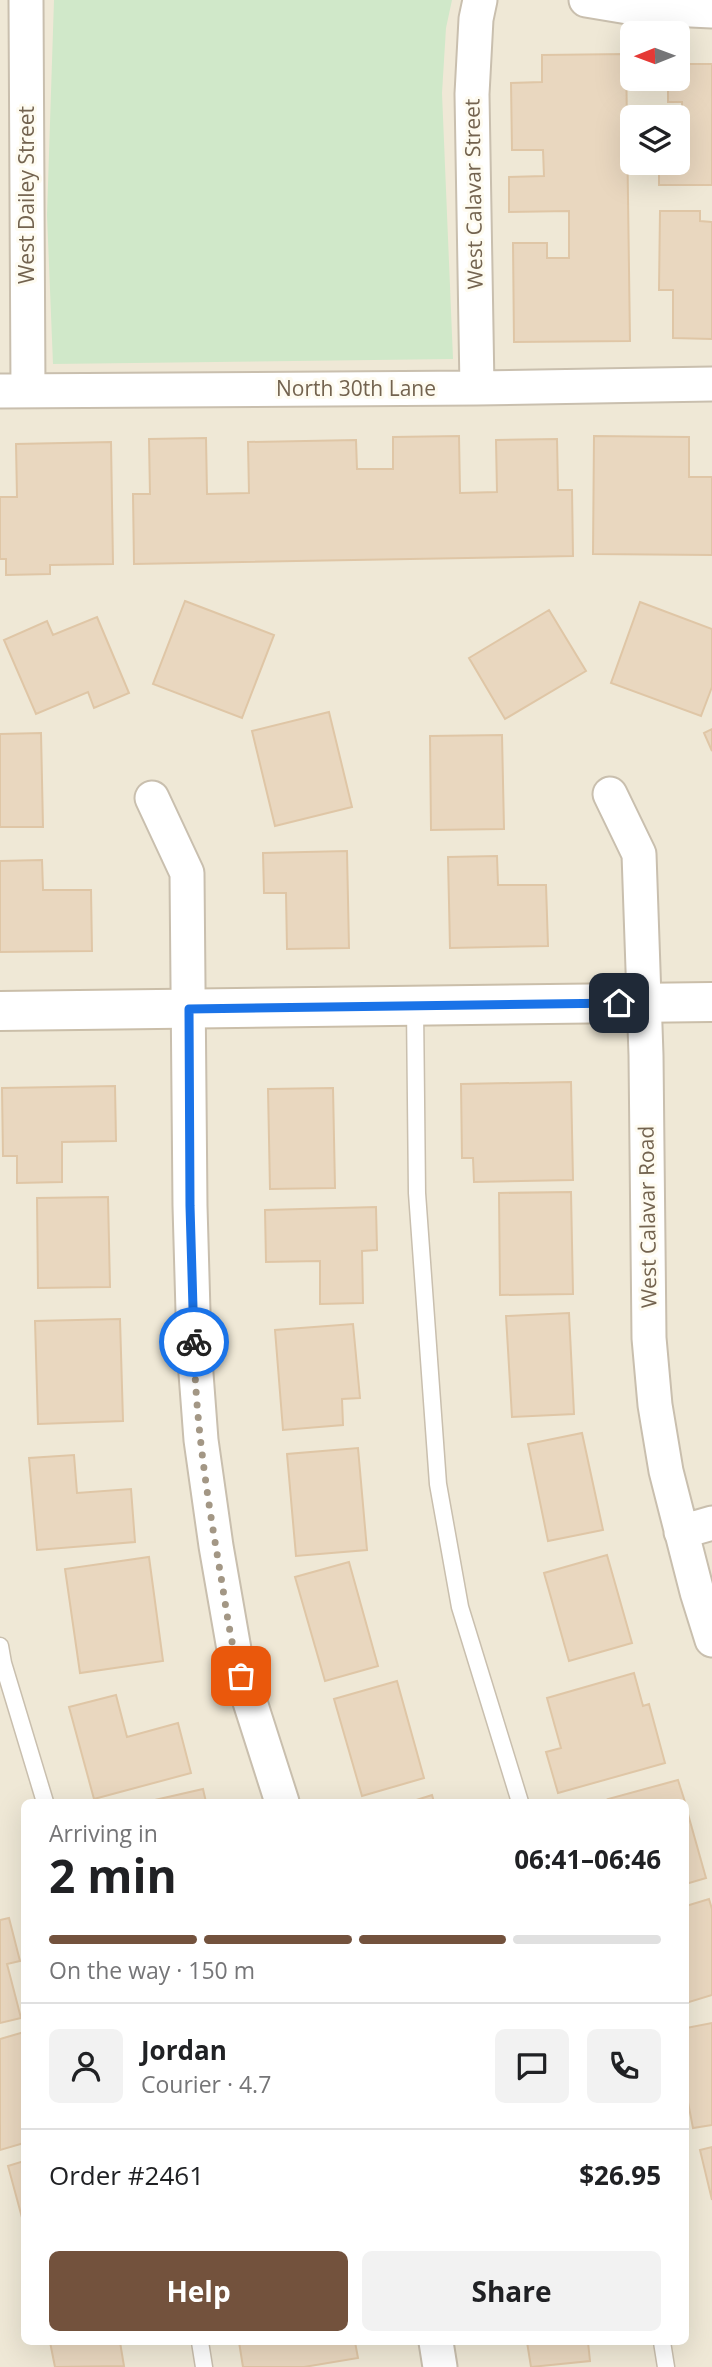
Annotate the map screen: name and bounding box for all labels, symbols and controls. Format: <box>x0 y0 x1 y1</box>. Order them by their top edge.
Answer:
north arrow <box>620 21 690 91</box>
map controls <box>620 21 690 175</box>
street label: West Calavar Street <box>457 98 489 290</box>
button: layers <box>620 105 690 175</box>
street label: West Dailey Street <box>12 106 40 284</box>
street label: North 30th Lane <box>276 374 436 402</box>
pin <box>589 973 649 1033</box>
icon: home <box>600 984 638 1022</box>
street label: West Calavar Road <box>631 1126 663 1308</box>
courier <box>159 1307 229 1377</box>
icon: bike <box>175 1323 213 1361</box>
pin <box>211 1646 271 1706</box>
icon: bag <box>222 1657 260 1695</box>
text: Arriving in <box>49 1817 158 1849</box>
text: 06:41–06:46 <box>514 1841 661 1877</box>
text: 2 min <box>49 1844 177 1906</box>
text: On the way · 150 m <box>49 1954 255 1986</box>
button: person <box>49 2029 123 2103</box>
button: chat <box>495 2029 569 2103</box>
button: phone <box>587 2029 661 2103</box>
text: Jordan <box>141 2032 227 2068</box>
text: Courier · 4.7 <box>141 2068 271 2100</box>
text: Order #2461 <box>49 2157 204 2193</box>
text: $26.95 <box>579 2157 661 2193</box>
button: Help <box>49 2251 348 2331</box>
button: Share <box>362 2251 661 2331</box>

